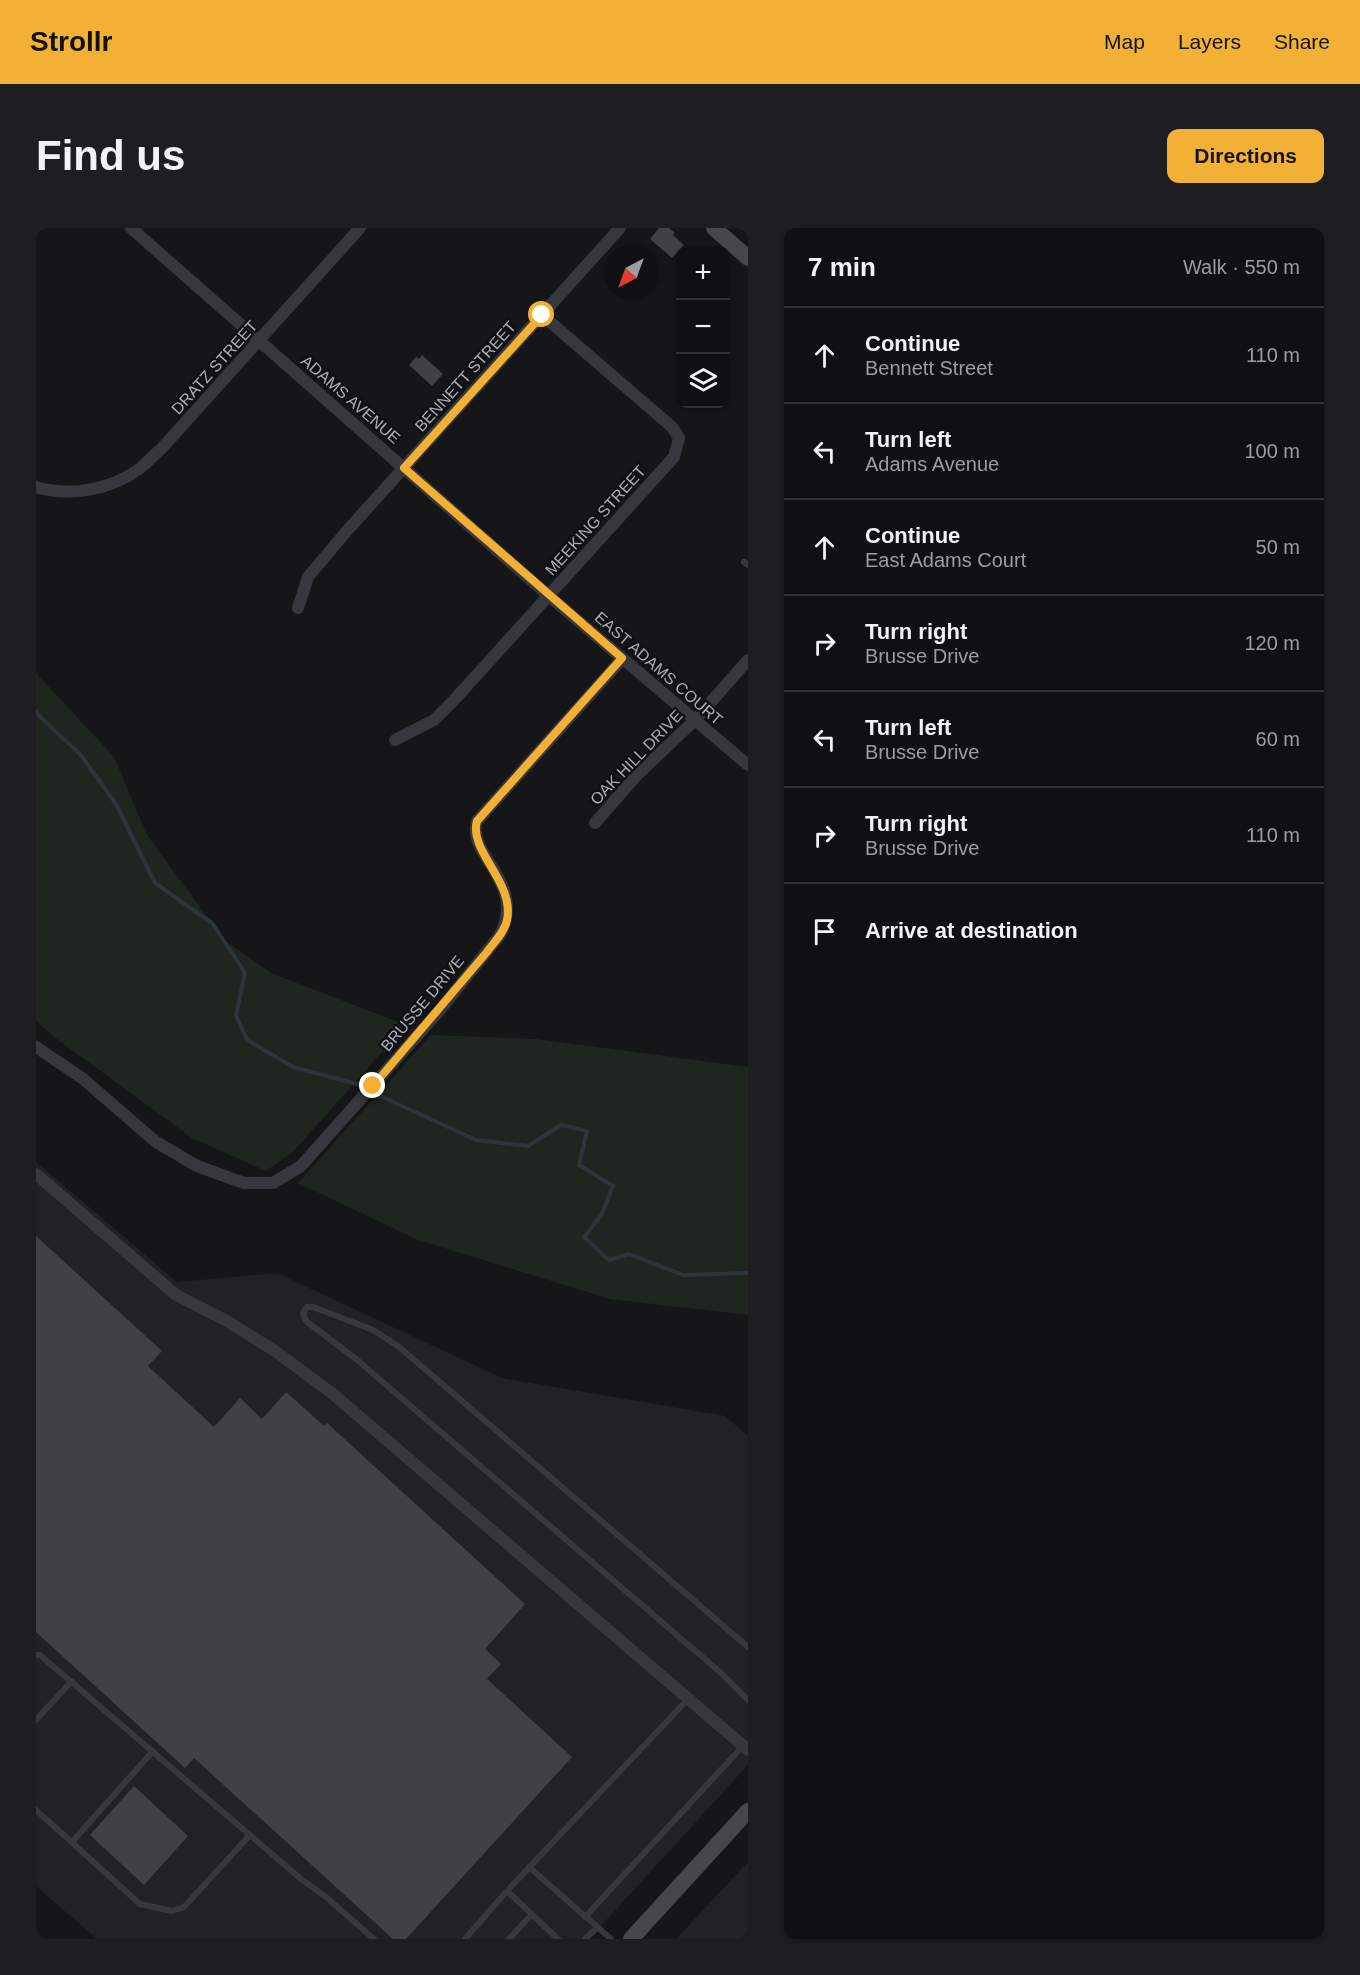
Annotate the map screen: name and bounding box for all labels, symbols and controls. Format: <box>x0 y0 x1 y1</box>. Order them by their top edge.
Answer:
text: Strollr <box>30 26 112 57</box>
text: Map <box>1104 30 1145 53</box>
text: Layers <box>1178 30 1241 53</box>
text: Share <box>1274 30 1330 53</box>
button: Directions <box>1167 129 1324 183</box>
text: Find us <box>36 132 185 179</box>
north arrow <box>604 246 658 300</box>
map controls <box>676 246 730 408</box>
button: + <box>676 246 730 300</box>
text: 7 min <box>808 252 876 282</box>
text: Walk · 550 m <box>1183 256 1300 278</box>
button: − <box>676 300 730 354</box>
route start <box>528 301 554 327</box>
street label: DRATZ STREET <box>168 317 261 418</box>
street label: BENNETT STREET <box>412 318 519 435</box>
text: Continue <box>865 331 960 356</box>
icon: ahead <box>808 339 841 372</box>
text: 110 m <box>1246 344 1300 366</box>
street label: ADAMS AVENUE <box>298 352 403 447</box>
button: layers <box>676 354 730 408</box>
text: Bennett Street <box>865 357 993 379</box>
text: Turn left <box>865 427 951 452</box>
icon: left <box>808 435 841 468</box>
text: 100 m <box>1244 440 1300 462</box>
text: Adams Avenue <box>865 453 999 475</box>
street label: MEEKING STREET <box>542 462 649 579</box>
text: Continue <box>865 523 960 548</box>
icon: ahead <box>808 531 841 564</box>
text: 50 m <box>1256 536 1300 558</box>
text: East Adams Court <box>865 549 1026 571</box>
street label: EAST ADAMS COURT <box>592 608 726 728</box>
text: Turn right <box>865 619 967 644</box>
icon: right <box>808 627 841 660</box>
text: 120 m <box>1244 632 1300 654</box>
text: Brusse Drive <box>865 645 979 667</box>
street label: OAK HILL DRIVE <box>587 707 686 808</box>
text: Turn left <box>865 715 951 740</box>
icon: left <box>808 723 841 756</box>
text: 60 m <box>1256 728 1300 750</box>
text: Brusse Drive <box>865 741 979 763</box>
text: Turn right <box>865 811 967 836</box>
icon: right <box>808 819 841 852</box>
text: 110 m <box>1246 824 1300 846</box>
text: Brusse Drive <box>865 837 979 859</box>
icon: arrive <box>808 915 841 948</box>
text: Arrive at destination <box>865 918 1078 943</box>
street label: BRUSSE DRIVE <box>378 952 467 1054</box>
route end <box>359 1072 385 1098</box>

